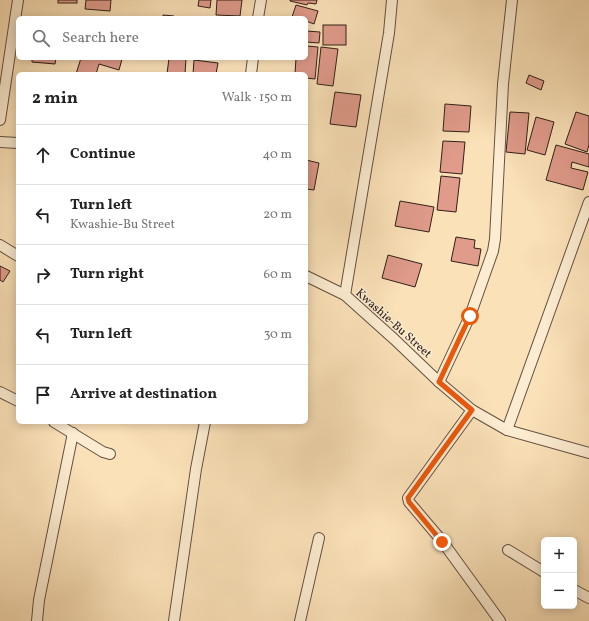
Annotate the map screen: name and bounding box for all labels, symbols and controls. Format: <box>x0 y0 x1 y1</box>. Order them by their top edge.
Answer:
search box <box>16 16 308 60</box>
icon: search <box>30 27 52 49</box>
text: Search here <box>62 28 139 49</box>
text: 2 min <box>32 87 78 110</box>
text: Walk · 150 m <box>222 89 292 107</box>
icon: ahead <box>32 144 54 166</box>
text: Continue <box>70 144 135 165</box>
text: 40 m <box>263 146 292 164</box>
text: Turn left <box>70 195 132 216</box>
icon: left <box>32 204 54 226</box>
text: 20 m <box>263 206 292 224</box>
text: Kwashie-Bu Street <box>70 216 175 234</box>
icon: right <box>32 264 54 286</box>
text: Turn right <box>70 264 144 285</box>
text: 60 m <box>264 266 292 284</box>
street label: Kwashie-Bu Street <box>352 285 435 362</box>
route start <box>461 307 479 325</box>
icon: left <box>32 324 54 346</box>
text: Turn left <box>70 324 132 345</box>
text: 30 m <box>264 326 292 344</box>
icon: arrive <box>32 384 54 406</box>
text: Arrive at destination <box>70 384 217 405</box>
route end <box>433 533 451 551</box>
map controls <box>541 537 577 609</box>
button: + <box>541 537 577 573</box>
button: − <box>541 573 577 609</box>

